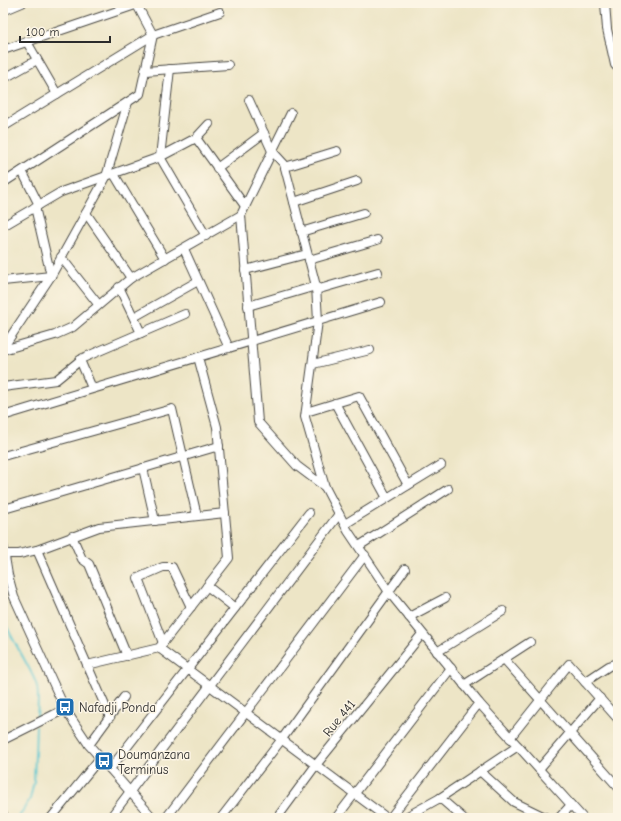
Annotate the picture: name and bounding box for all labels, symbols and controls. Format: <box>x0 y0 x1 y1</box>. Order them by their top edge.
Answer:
scale bar <box>20 18 110 44</box>
text: 100 m <box>26 25 59 39</box>
bus stop icon: Nafadji Ponda <box>54 696 76 718</box>
street label: Rue 441 <box>320 697 358 739</box>
place label: Nafadji Ponda <box>79 700 156 715</box>
place label: Doumanzana Terminus <box>118 747 190 777</box>
bus stop icon: Doumanzana Terminus <box>93 750 115 772</box>

